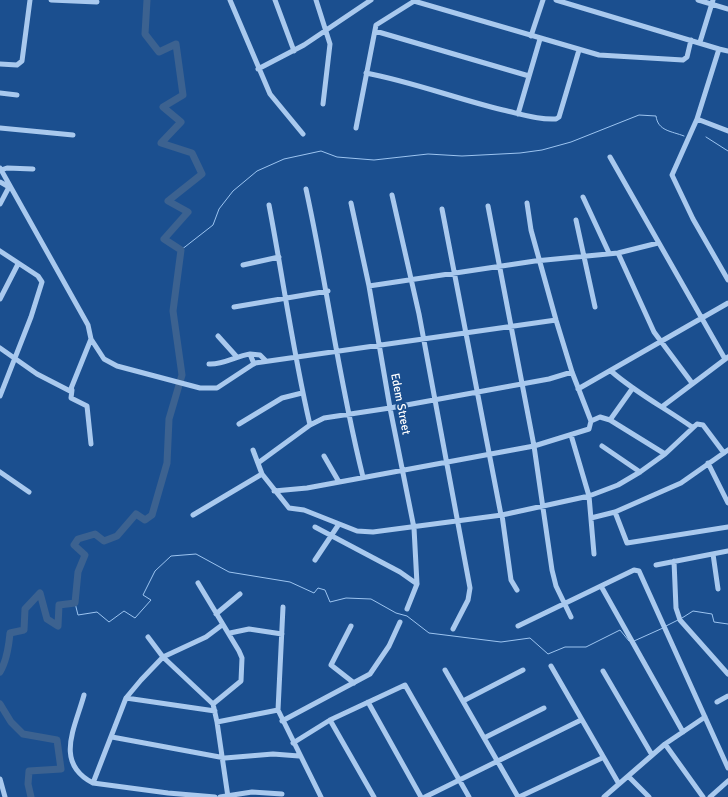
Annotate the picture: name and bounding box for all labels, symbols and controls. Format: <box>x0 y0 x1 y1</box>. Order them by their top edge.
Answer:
street label: Edem Street <box>387 372 413 436</box>

